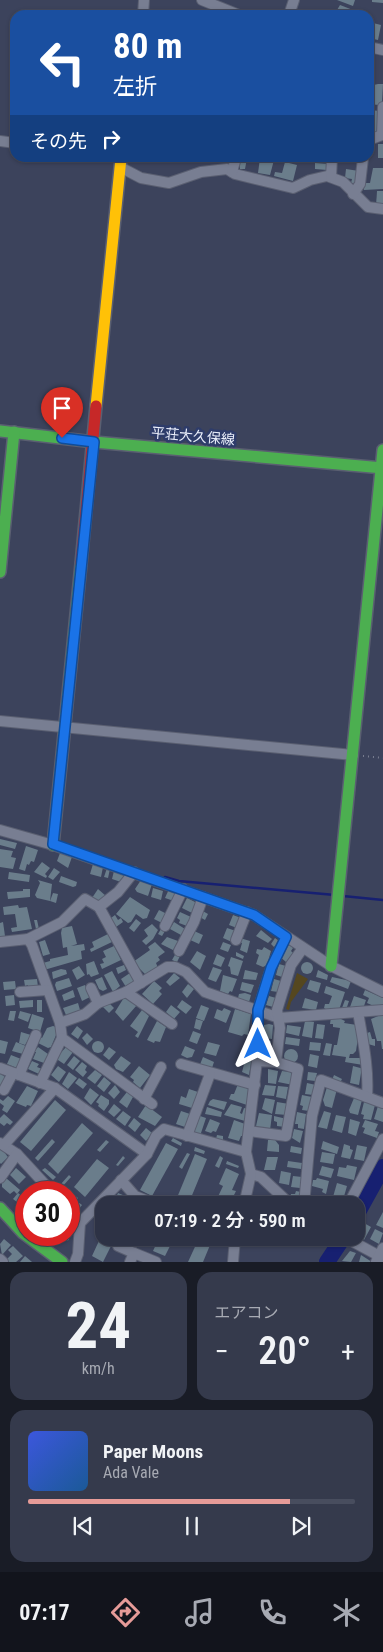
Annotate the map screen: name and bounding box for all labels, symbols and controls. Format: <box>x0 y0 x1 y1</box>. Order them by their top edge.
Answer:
text: 80 m <box>113 26 182 67</box>
icon: left <box>30 30 95 95</box>
text: 左折 <box>113 74 157 99</box>
icon: right <box>97 125 125 153</box>
text: その先 <box>30 130 87 153</box>
pin <box>41 387 83 438</box>
icon: arrive <box>48 394 76 422</box>
street label: 平荘大久保線 <box>150 424 236 448</box>
position arrow <box>231 1017 283 1069</box>
speed limit sign: 30 <box>15 1181 80 1246</box>
text: 07:19 · 2 分 · 590 m <box>154 1209 306 1232</box>
text: 24 <box>65 1288 131 1364</box>
text: エアコン <box>215 1303 279 1322</box>
text: 20° <box>258 1329 311 1373</box>
text: − <box>215 1335 229 1368</box>
text: + <box>341 1335 355 1368</box>
text: km/h <box>82 1359 115 1378</box>
text: Paper Moons <box>103 1440 203 1463</box>
text: Ada Vale <box>103 1463 159 1482</box>
icon: previous <box>69 1512 97 1540</box>
icon: pause <box>178 1512 206 1540</box>
icon: next <box>287 1512 315 1540</box>
icon: directions <box>108 1595 143 1630</box>
icon: music <box>182 1595 217 1630</box>
icon: phone <box>255 1595 290 1630</box>
icon: climate <box>329 1595 364 1630</box>
text: 07:17 <box>19 1600 70 1625</box>

